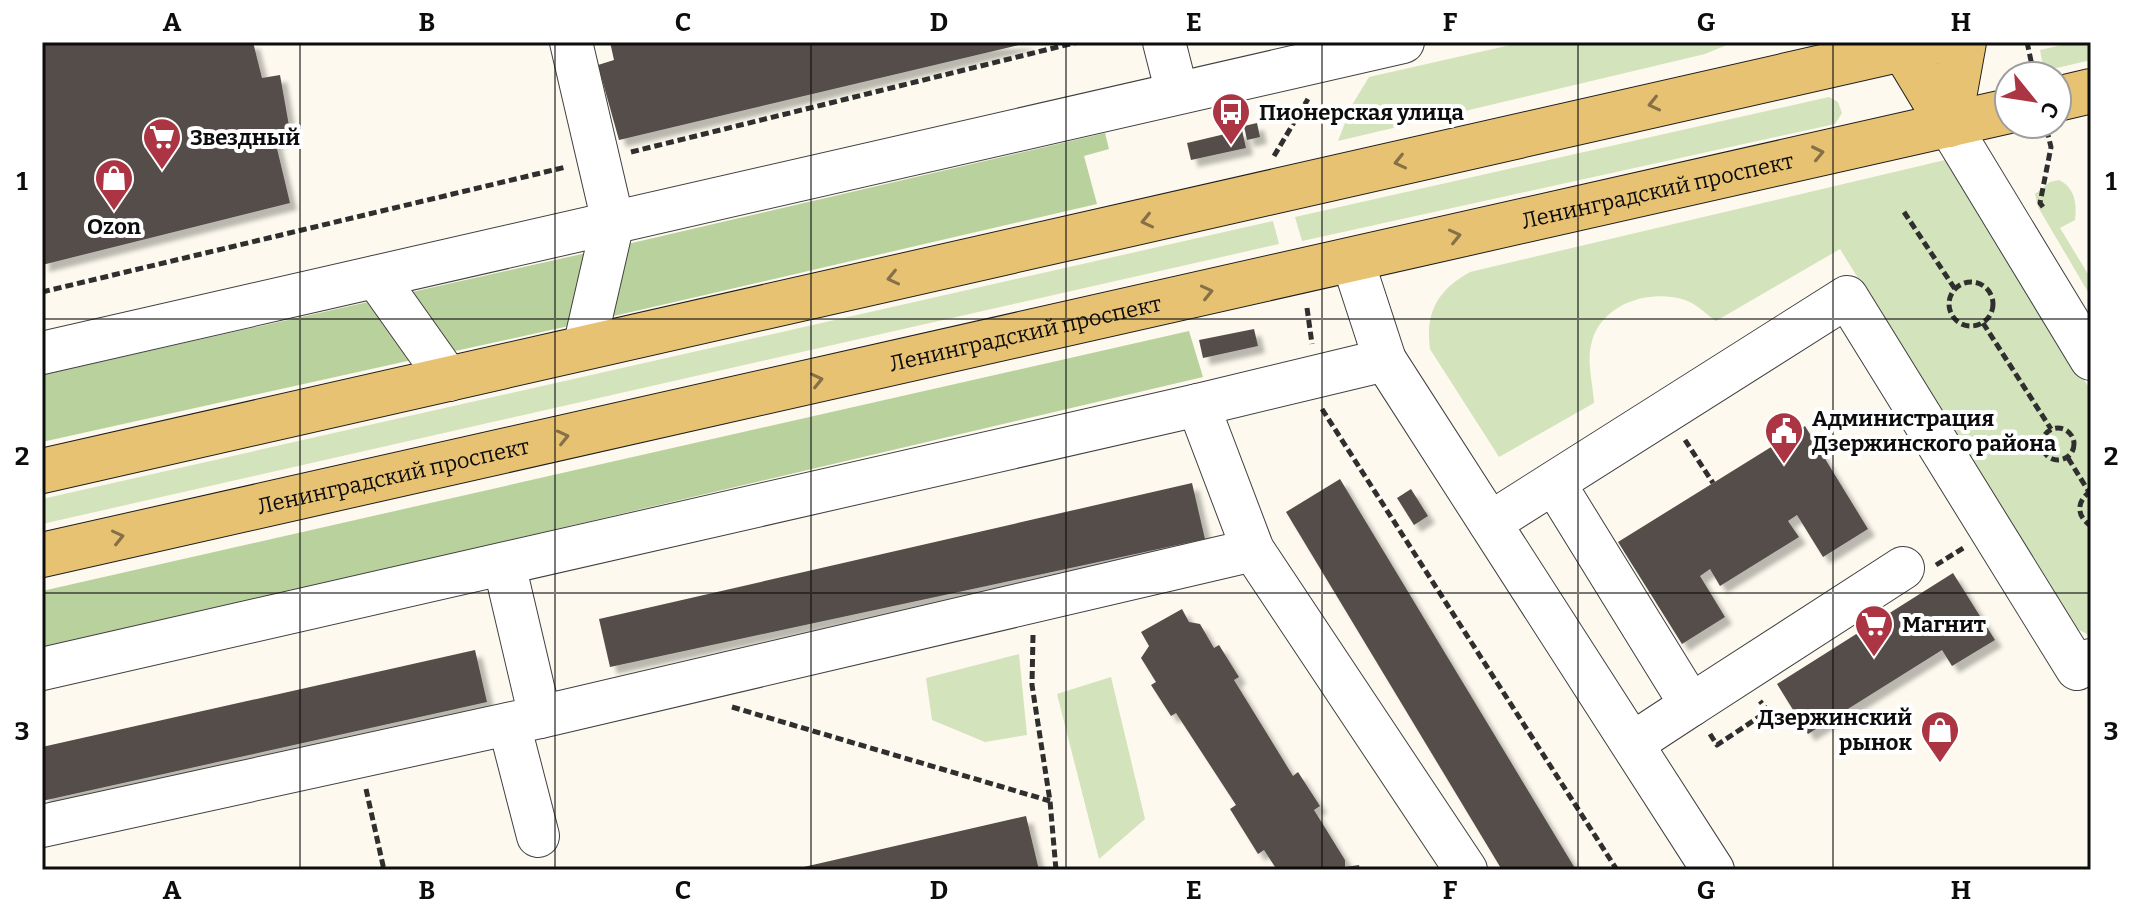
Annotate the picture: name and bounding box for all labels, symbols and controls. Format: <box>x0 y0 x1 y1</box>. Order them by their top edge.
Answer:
text: A <box>163 7 182 38</box>
text: B <box>419 7 435 38</box>
text: C <box>675 7 691 38</box>
text: D <box>930 7 948 38</box>
text: E <box>1186 7 1202 38</box>
text: F <box>1443 7 1458 38</box>
text: G <box>1697 7 1716 38</box>
text: H <box>1951 7 1971 38</box>
north arrow <box>1993 60 2073 140</box>
bus stop icon: Пионерская улица <box>1210 91 1252 146</box>
one-way arrow <box>1647 95 1661 112</box>
text: С <box>2035 97 2065 123</box>
place label: Пионерская улица <box>1259 99 1465 126</box>
supermarket icon: Звездный <box>141 116 183 171</box>
place label: Звездный <box>190 124 300 151</box>
one-way arrow <box>1810 145 1824 162</box>
street label: Ленинградский проспект <box>1519 147 1796 235</box>
one-way arrow <box>1394 153 1407 170</box>
shop icon: Ozon <box>93 157 135 212</box>
text: 1 <box>16 166 28 197</box>
text: 1 <box>2105 166 2117 197</box>
one-way arrow <box>1140 211 1154 228</box>
place label: Ozon <box>87 213 141 240</box>
one-way arrow <box>1448 228 1461 245</box>
one-way arrow <box>887 269 901 286</box>
one-way arrow <box>1199 284 1213 301</box>
street label: Ленинградский проспект <box>887 290 1164 377</box>
one-way arrow <box>809 372 823 389</box>
place label: Администрация Дзержинского района <box>1812 405 2057 457</box>
public building icon: Администрация Дзержинского района <box>1763 410 1805 465</box>
one-way arrow <box>556 429 569 446</box>
street label: Ленинградский проспект <box>255 432 532 520</box>
text: 2 <box>15 441 29 472</box>
text: 2 <box>2104 441 2118 472</box>
one-way arrow <box>111 529 124 546</box>
supermarket icon: Магнит <box>1853 603 1895 658</box>
place label: Магнит <box>1902 611 1986 638</box>
place label: Дзержинский рынок <box>1758 704 1913 756</box>
shop icon: Дзержинский рынок <box>1919 709 1961 764</box>
text: 3 <box>15 716 29 747</box>
text: 3 <box>2104 716 2118 747</box>
text: A <box>163 875 182 906</box>
text: B <box>419 875 435 906</box>
text: C <box>675 875 691 906</box>
text: D <box>930 875 948 906</box>
text: E <box>1186 875 1202 906</box>
text: F <box>1443 875 1458 906</box>
text: G <box>1697 875 1716 906</box>
text: H <box>1951 875 1971 906</box>

